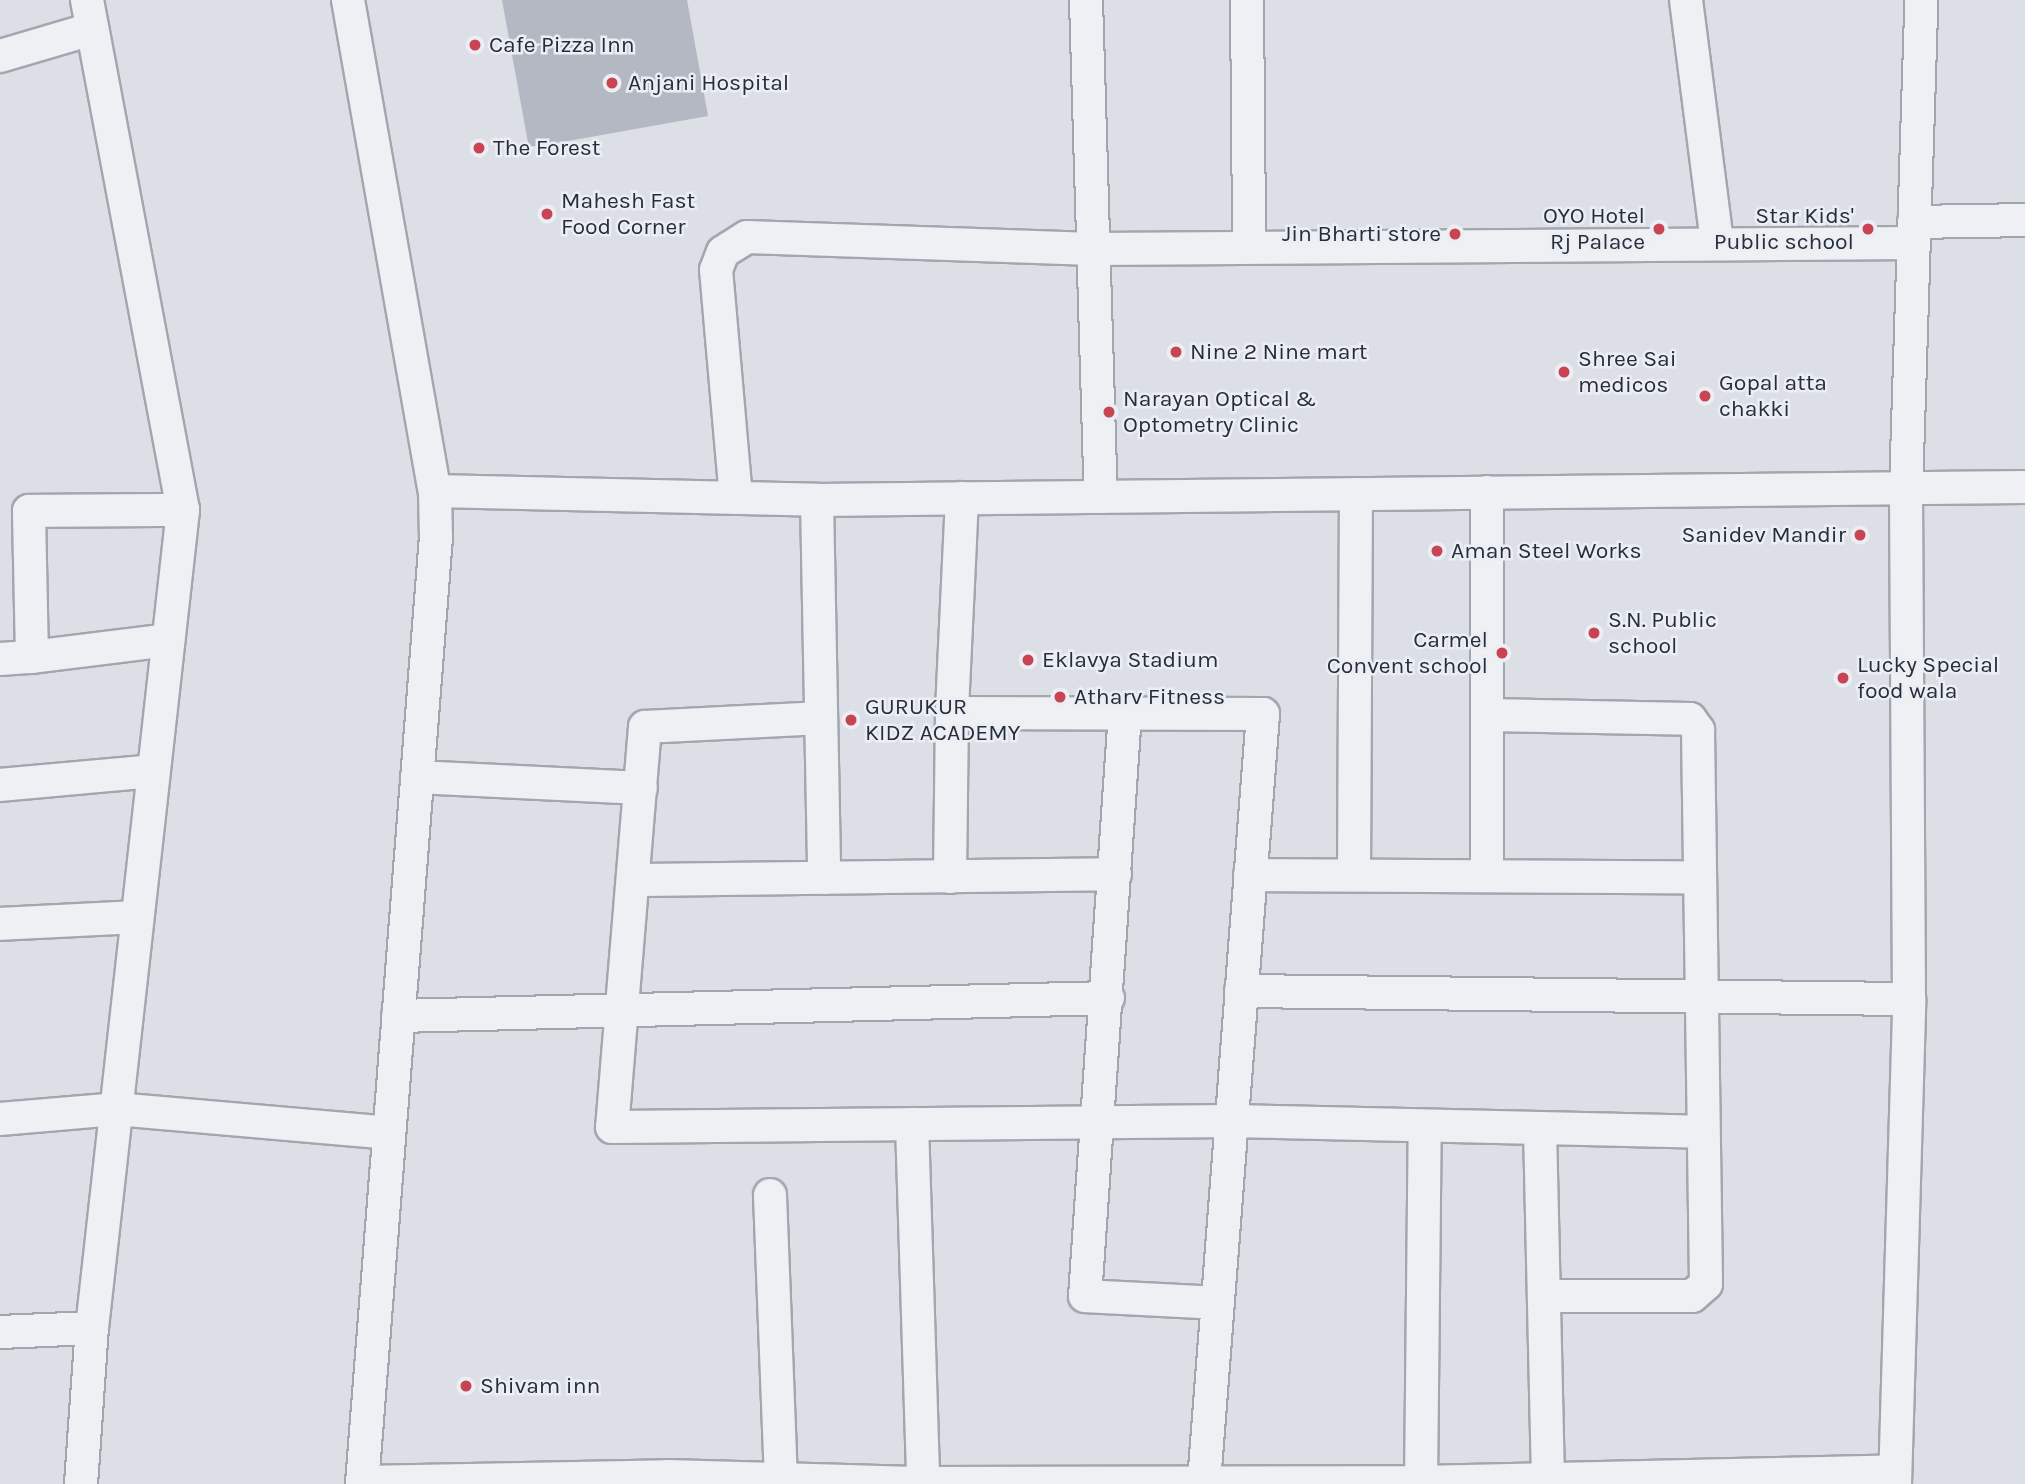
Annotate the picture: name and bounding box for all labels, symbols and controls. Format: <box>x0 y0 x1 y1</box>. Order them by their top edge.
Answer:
place label: Cafe Pizza Inn <box>489 31 635 59</box>
marker: Cafe Pizza Inn <box>467 37 483 53</box>
place label: Anjani Hospital <box>628 69 789 97</box>
marker: Anjani Hospital <box>602 73 622 93</box>
place label: The Forest <box>493 134 601 162</box>
marker: The Forest <box>471 140 487 156</box>
place label: Mahesh Fast Food Corner <box>561 187 695 241</box>
place label: OYO Hotel Rj Palace <box>1543 202 1645 256</box>
place label: Star Kids' Public school <box>1714 202 1854 256</box>
marker: Mahesh Fast Food Corner <box>539 206 555 222</box>
place label: Jin Bharti store <box>1282 220 1441 248</box>
marker: OYO Hotel Rj Palace <box>1651 221 1667 237</box>
marker: Star Kids' Public school <box>1860 221 1876 237</box>
marker: Jin Bharti store <box>1447 226 1463 242</box>
place label: Nine 2 Nine mart <box>1190 338 1367 366</box>
marker: Nine 2 Nine mart <box>1168 344 1184 360</box>
place label: Shree Sai medicos <box>1578 345 1677 399</box>
marker: Shree Sai medicos <box>1556 364 1572 380</box>
place label: Gopal atta chakki <box>1719 369 1827 423</box>
place label: Narayan Optical & Optometry Clinic <box>1123 385 1316 439</box>
marker: Gopal atta chakki <box>1697 388 1713 404</box>
marker: Narayan Optical & Optometry Clinic <box>1101 404 1117 420</box>
place label: Sanidev Mandir <box>1681 521 1846 549</box>
marker: Sanidev Mandir <box>1852 527 1868 543</box>
place label: Aman Steel Works <box>1451 537 1642 565</box>
marker: Aman Steel Works <box>1429 543 1445 559</box>
place label: S.N. Public school <box>1608 606 1717 660</box>
marker: S.N. Public school <box>1586 625 1602 641</box>
place label: Carmel Convent school <box>1327 626 1488 680</box>
marker: Carmel Convent school <box>1494 645 1510 661</box>
place label: Eklavya Stadium <box>1042 646 1219 674</box>
place label: Lucky Special food wala <box>1857 651 1999 705</box>
marker: Eklavya Stadium <box>1020 652 1036 668</box>
marker: Lucky Special food wala <box>1835 670 1851 686</box>
place label: Atharv Fitness <box>1074 683 1225 711</box>
marker: Atharv Fitness <box>1052 689 1068 705</box>
place label: GURUKUR KIDZ ACADEMY <box>865 693 1020 747</box>
marker: GURUKUR KIDZ ACADEMY <box>843 712 859 728</box>
place label: Shivam inn <box>480 1372 600 1400</box>
marker: Shivam inn <box>458 1378 474 1394</box>

